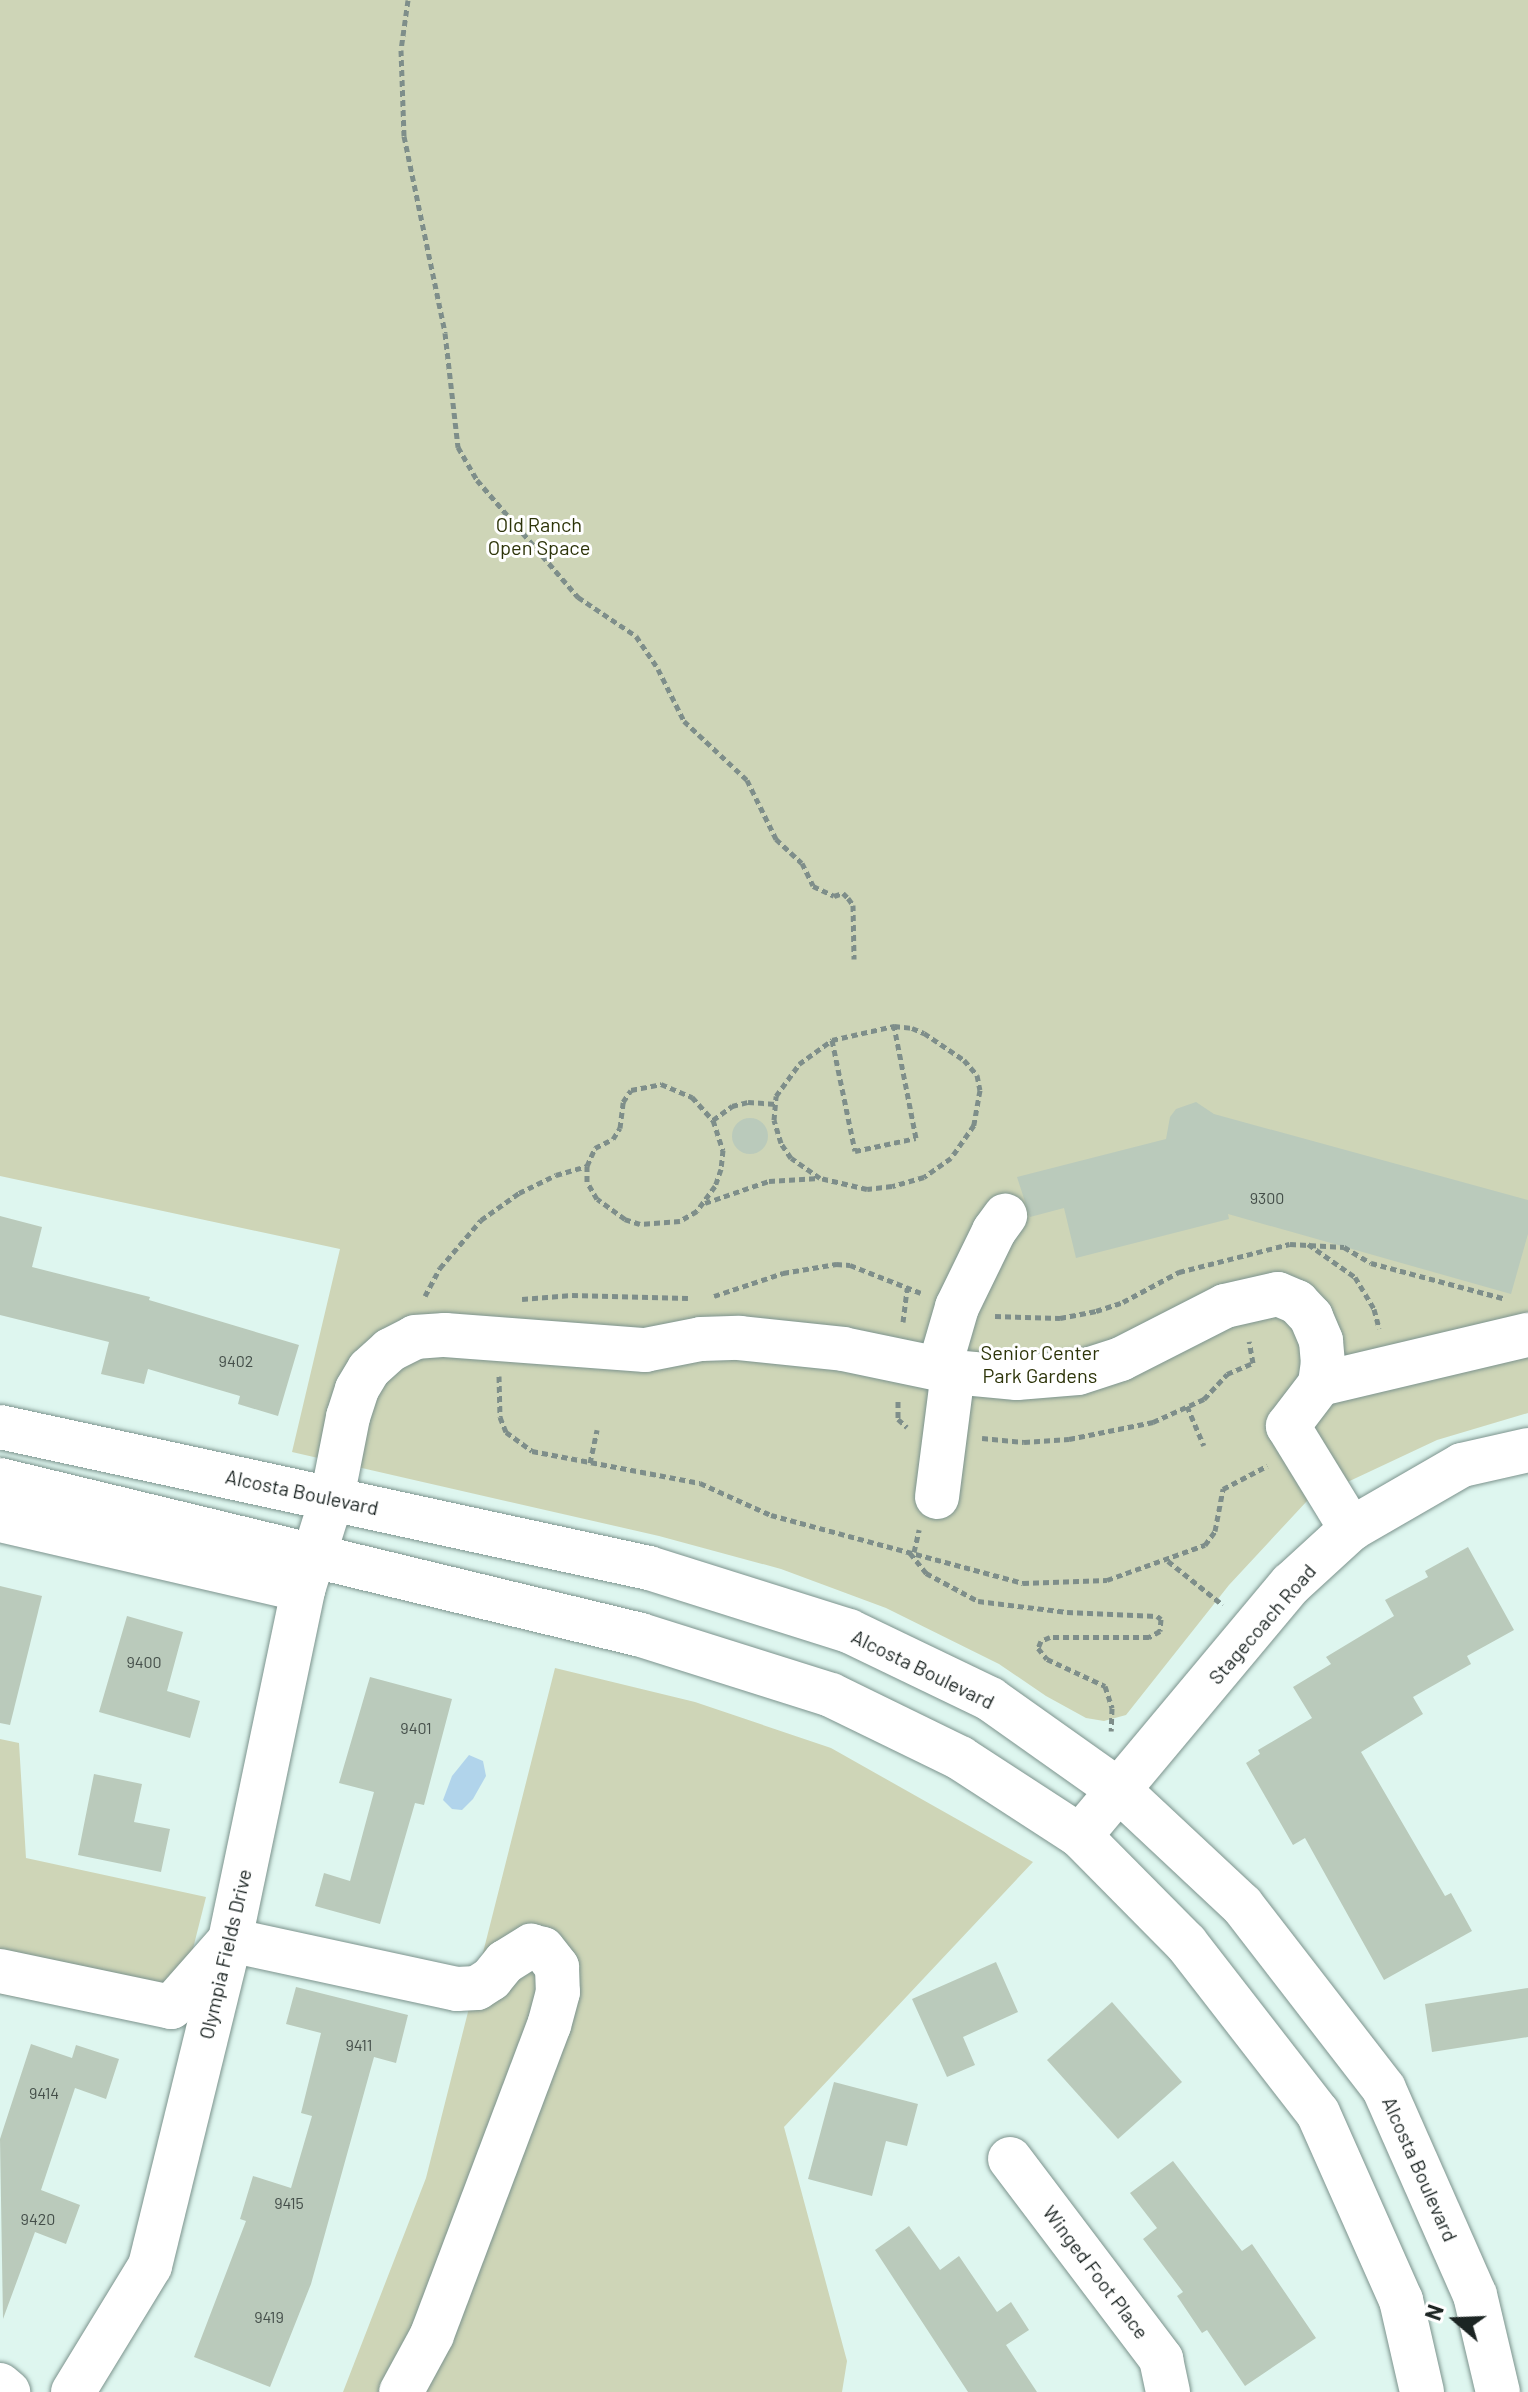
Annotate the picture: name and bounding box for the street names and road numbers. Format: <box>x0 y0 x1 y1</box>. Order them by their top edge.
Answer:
street label: Alcosta Boulevard <box>223 1464 381 1520</box>
street label: Stagecoach Road <box>1203 1559 1321 1689</box>
street label: Alcosta Boulevard <box>848 1624 998 1714</box>
street label: Olympia Fields Drive <box>194 1867 256 2041</box>
street label: Alcosta Boulevard <box>1377 2093 1463 2245</box>
street label: Winged Foot Place <box>1038 2201 1154 2343</box>

